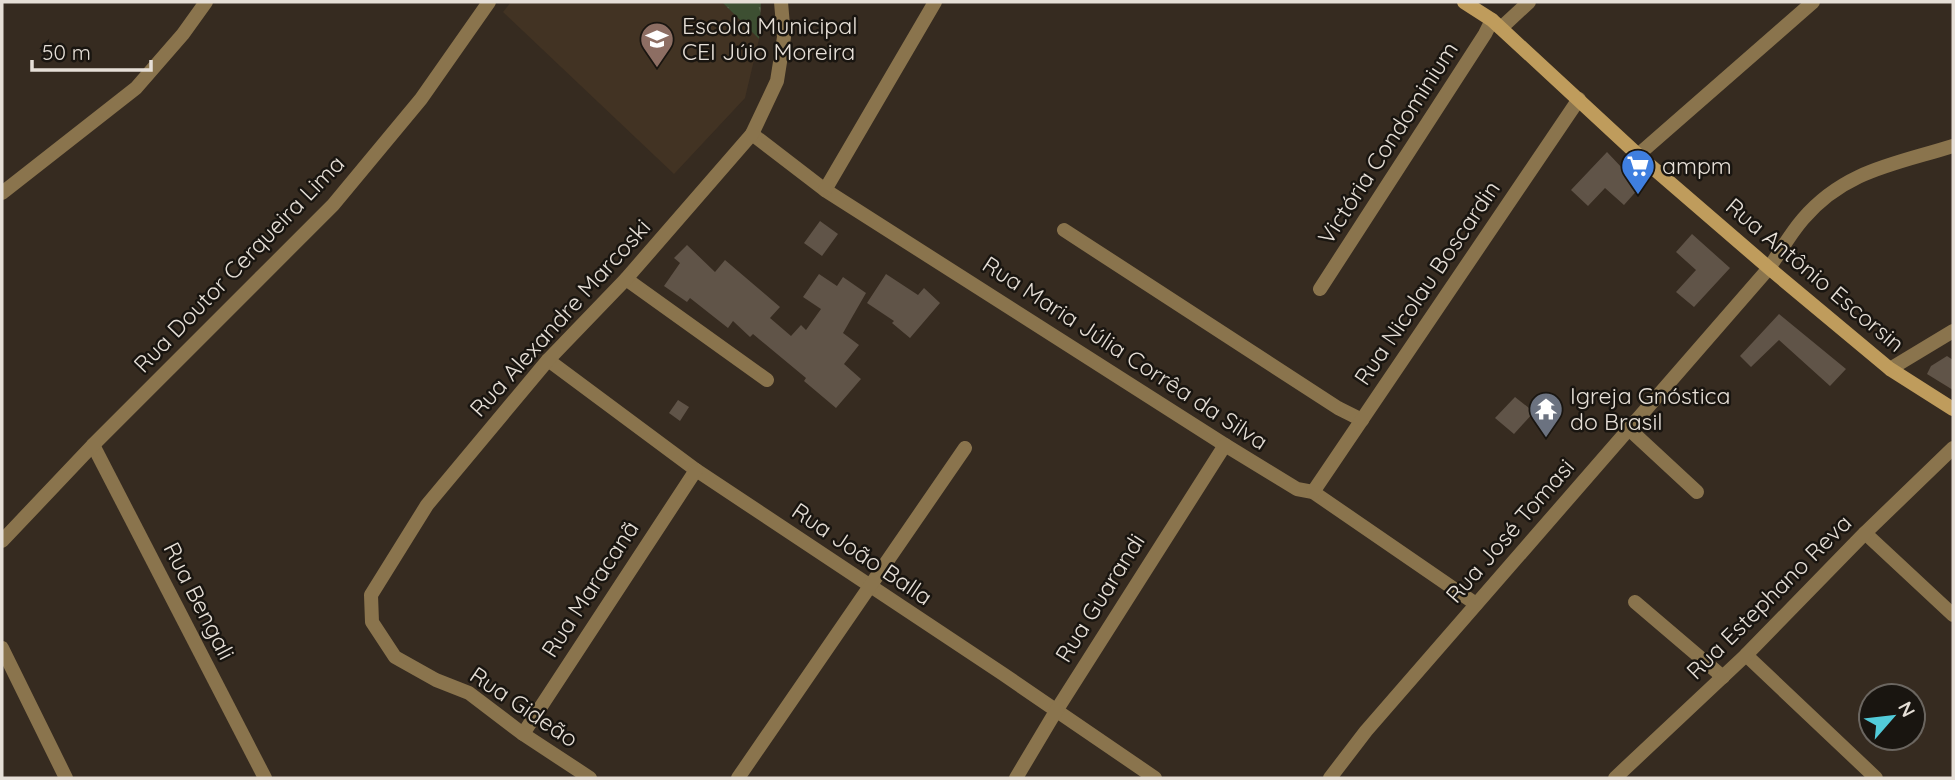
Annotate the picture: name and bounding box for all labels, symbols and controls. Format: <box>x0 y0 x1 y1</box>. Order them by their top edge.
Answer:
place label: Escola Municipal CEI Júio Moreira <box>682 11 858 66</box>
school or university icon: Escola Municipal CEI Júio Moreira <box>638 20 676 69</box>
scale bar <box>32 28 150 72</box>
street label: Victória Condominium <box>1311 36 1464 250</box>
text: 50 m <box>42 39 91 65</box>
supermarket icon: ampm <box>1619 147 1657 196</box>
street label: Rua Doutor Cerqueira Lima <box>127 149 350 378</box>
place label: ampm <box>1662 151 1732 180</box>
street label: Rua Nicolau Boscardin <box>1347 175 1506 390</box>
street label: Rua Antônio Escorsin <box>1720 191 1911 358</box>
street label: Rua Alexandre Marcoski <box>463 213 656 423</box>
street label: Rua Maria Júlia Corrêa da Silva <box>977 249 1273 456</box>
place label: Igreja Gnóstica do Brasil <box>1570 381 1730 436</box>
temple icon: Igreja Gnóstica do Brasil <box>1527 390 1565 439</box>
street label: Rua José Tomasi <box>1439 453 1580 609</box>
street label: Rua João Balla <box>787 496 938 611</box>
street label: Rua Estephano Reva <box>1680 508 1857 685</box>
street label: Rua Maracanã <box>535 515 645 662</box>
street label: Rua Guarandi <box>1049 528 1151 667</box>
street label: Rua Bengali <box>157 537 241 664</box>
street label: Rua Gideão <box>465 660 584 753</box>
north arrow <box>1857 682 1927 752</box>
text: N <box>1893 697 1921 721</box>

